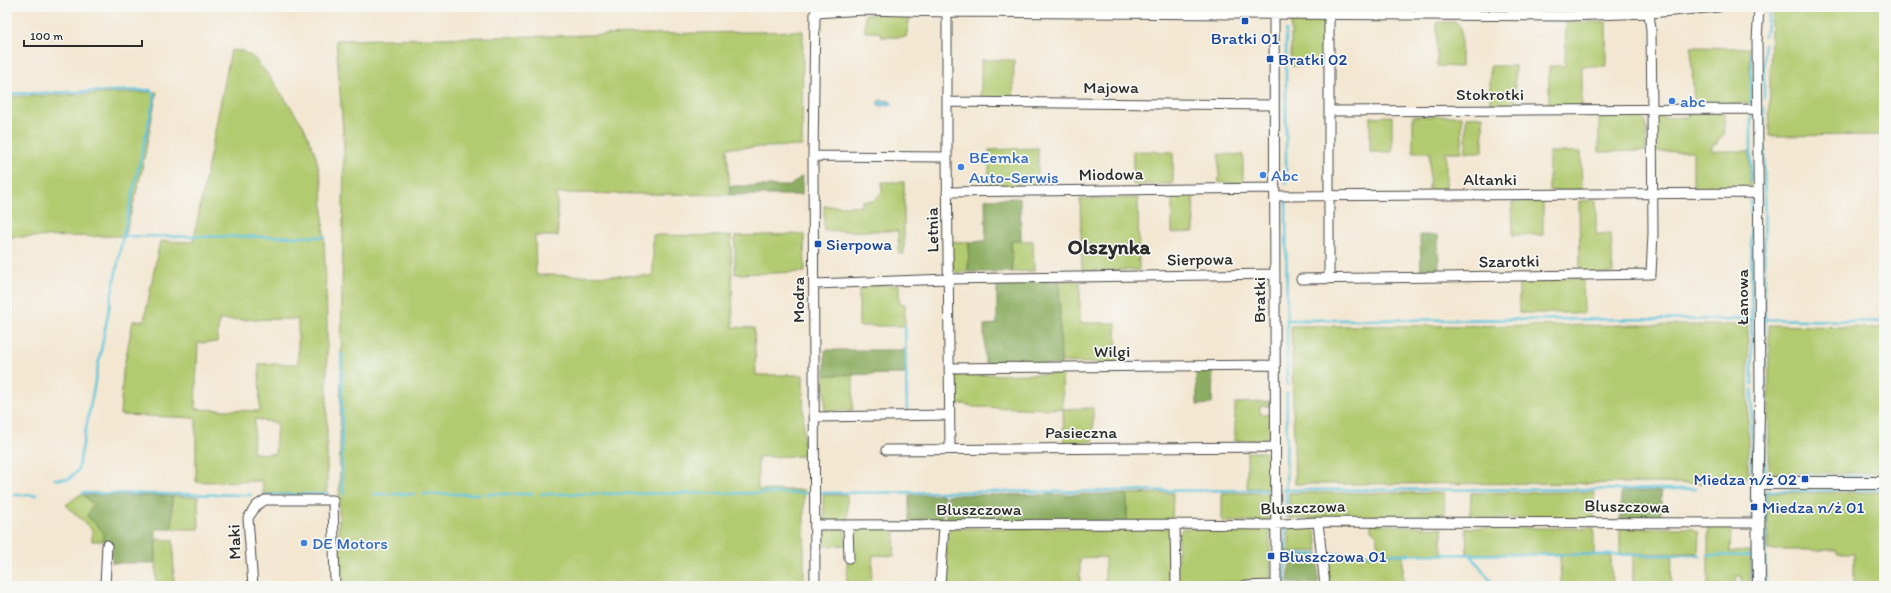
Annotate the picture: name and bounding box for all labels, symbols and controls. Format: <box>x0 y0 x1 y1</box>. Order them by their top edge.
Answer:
marker: Bratki 01 <box>1240 16 1250 26</box>
scale bar <box>24 22 142 48</box>
place label: Bratki 01 <box>1211 28 1279 48</box>
text: 100 m <box>30 29 63 43</box>
place label: Bratki 02 <box>1278 49 1347 69</box>
marker: Bratki 02 <box>1265 54 1275 64</box>
street label: Majowa <box>1083 77 1139 97</box>
street label: Stokrotki <box>1456 84 1524 104</box>
place label: abc <box>1680 91 1706 111</box>
marker: abc <box>1667 96 1677 106</box>
place label: BEemka Auto-Serwis <box>969 147 1059 187</box>
marker: BEemka Auto-Serwis <box>956 162 966 172</box>
street label: Miodowa <box>1078 163 1144 185</box>
place label: Abc <box>1271 165 1299 185</box>
street label: Altanki <box>1463 169 1517 189</box>
marker: Abc <box>1258 170 1268 180</box>
street label: Letnia <box>922 207 942 253</box>
place label: Sierpowa <box>826 234 892 254</box>
district label: Olszynka <box>1067 234 1152 260</box>
marker: Sierpowa <box>813 239 823 249</box>
street label: Sierpowa <box>1167 248 1233 270</box>
street label: Szarotki <box>1478 250 1540 272</box>
street label: Łanowa <box>1732 269 1752 325</box>
street label: Modra <box>788 277 808 323</box>
street label: Bratki <box>1249 277 1269 323</box>
street label: Wilgi <box>1094 341 1130 361</box>
street label: Pasieczna <box>1045 422 1117 442</box>
place label: Miedza n/ż 02 <box>1694 469 1797 489</box>
marker: Miedza n/ż 02 <box>1800 474 1810 484</box>
street label: Bluszczowa <box>1584 495 1670 517</box>
street label: Bluszczowa <box>1260 496 1346 518</box>
place label: Miedza n/ż 01 <box>1762 497 1865 517</box>
street label: Bluszczowa <box>936 499 1022 519</box>
marker: Miedza n/ż 01 <box>1749 502 1759 512</box>
street label: Maki <box>223 524 245 560</box>
place label: DE Motors <box>312 533 388 553</box>
marker: DE Motors <box>299 538 309 548</box>
place label: Bluszczowa 01 <box>1279 546 1387 566</box>
marker: Bluszczowa 01 <box>1266 551 1276 561</box>

